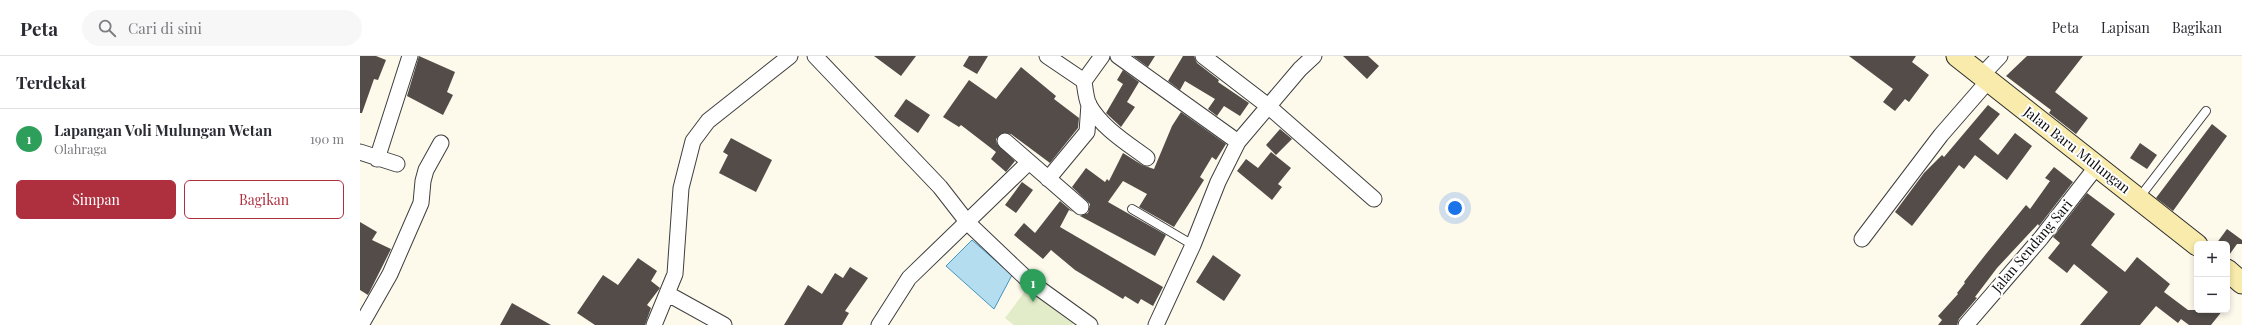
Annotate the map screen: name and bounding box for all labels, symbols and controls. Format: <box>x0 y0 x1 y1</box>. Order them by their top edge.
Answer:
search box <box>82 10 362 46</box>
text: Peta <box>20 15 58 41</box>
icon: search <box>96 17 118 39</box>
text: Cari di sini <box>128 18 202 38</box>
text: Peta <box>2052 18 2079 37</box>
text: Lapisan <box>2101 18 2150 37</box>
text: Bagikan <box>2172 18 2222 37</box>
text: Terdekat <box>16 71 86 93</box>
street label: Jalan Baru Mulungan <box>2019 101 2135 198</box>
text: Lapangan Voli Mulungan Wetan <box>54 120 272 140</box>
text: 1 <box>27 130 31 147</box>
text: 190 m <box>310 130 344 147</box>
text: Olahraga <box>54 140 107 157</box>
button: Simpan <box>16 180 176 219</box>
button: Bagikan <box>184 180 344 219</box>
street label: Jalan Sendang Sari <box>1986 195 2076 297</box>
your location <box>1445 198 1465 218</box>
map controls <box>2194 241 2230 313</box>
button: + <box>2194 241 2230 277</box>
pin: 1 <box>1020 269 1046 302</box>
button: − <box>2194 277 2230 313</box>

